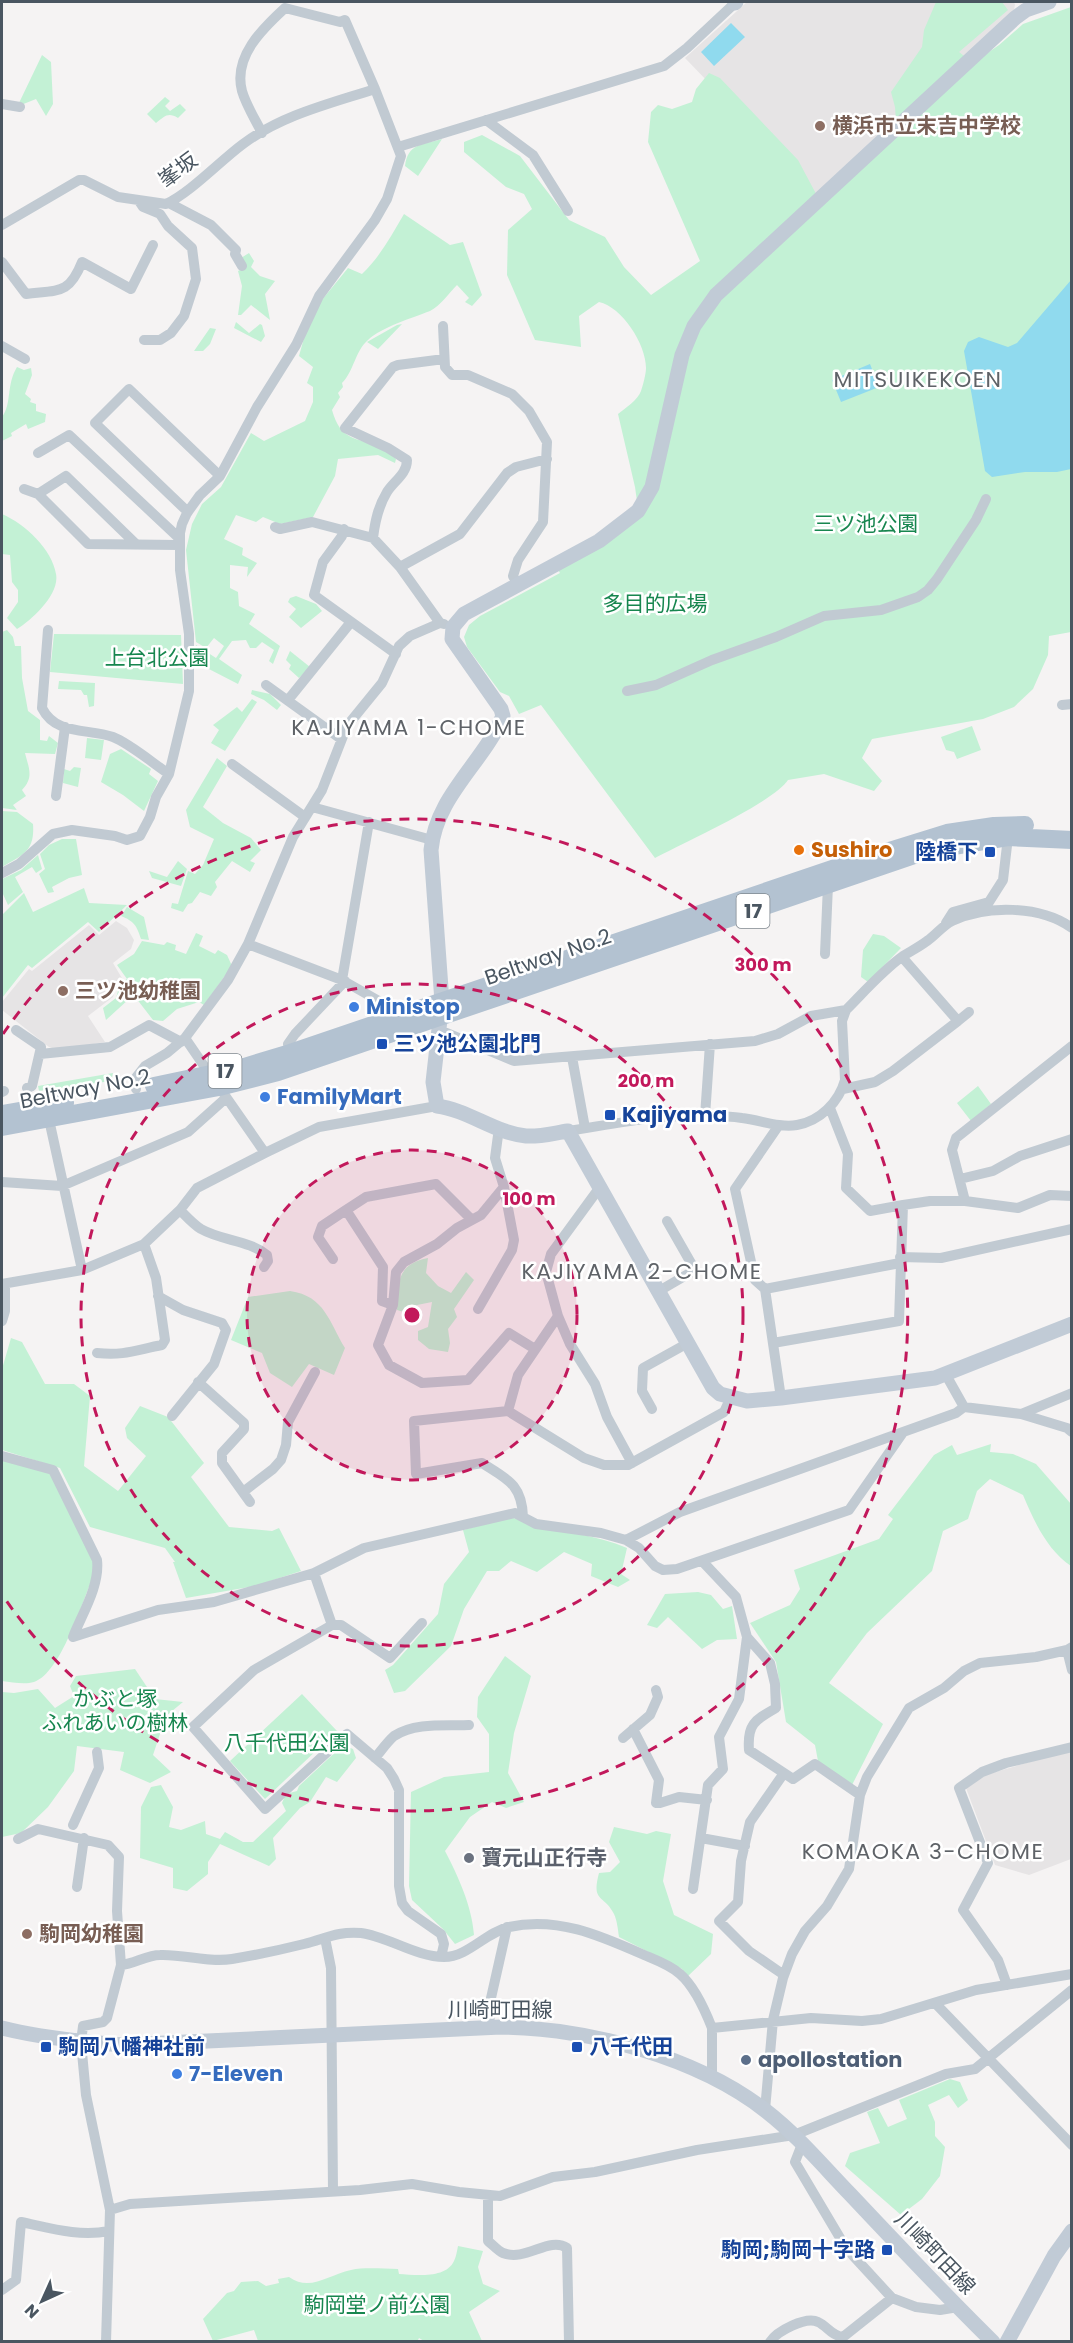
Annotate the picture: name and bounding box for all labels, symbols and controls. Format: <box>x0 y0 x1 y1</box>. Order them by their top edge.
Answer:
place label: 横浜市立末吉中学校 <box>832 111 1021 140</box>
marker: 横浜市立末吉中学校 <box>813 119 827 133</box>
street label: 峯坂 <box>152 145 203 194</box>
district label: MITSUIKEKOEN <box>833 364 1003 395</box>
park label: 三ツ池公園 <box>814 509 919 538</box>
park label: 多目的広場 <box>603 589 708 618</box>
park label: 上台北公園 <box>105 643 210 672</box>
district label: KAJIYAMA 1-CHOME <box>291 712 527 743</box>
place label: Sushiro <box>811 835 893 864</box>
place label: 陸橋下 <box>915 837 978 866</box>
marker: Sushiro <box>792 843 806 857</box>
marker: 陸橋下 <box>983 845 997 859</box>
road number: 17 <box>736 894 770 928</box>
street label: Beltway No.2 <box>481 921 615 992</box>
text: 300 m <box>734 952 792 977</box>
place label: 三ツ池幼稚園 <box>75 976 201 1005</box>
marker: 三ツ池幼稚園 <box>56 984 70 998</box>
place label: Ministop <box>366 992 460 1021</box>
marker: Ministop <box>347 1000 361 1014</box>
place label: 三ツ池公園北門 <box>394 1029 541 1058</box>
marker: 三ツ池公園北門 <box>375 1037 389 1051</box>
road number: 17 <box>208 1054 242 1088</box>
street label: Beltway No.2 <box>17 1062 153 1115</box>
text: 200 m <box>618 1068 674 1093</box>
place label: FamilyMart <box>277 1082 402 1111</box>
marker: FamilyMart <box>258 1090 272 1104</box>
place label: Kajiyama <box>622 1100 727 1129</box>
marker: Kajiyama <box>603 1108 617 1122</box>
text: 100 m <box>502 1186 556 1211</box>
district label: KAJIYAMA 2-CHOME <box>522 1256 762 1287</box>
centre of rings <box>402 1305 422 1325</box>
park label: かぶと塚 ふれあいの樹林 <box>42 1684 189 1737</box>
park label: 八千代田公園 <box>224 1728 350 1757</box>
district label: KOMAOKA 3-CHOME <box>802 1836 1044 1867</box>
place label: 寶元山正行寺 <box>481 1843 607 1872</box>
marker: 寶元山正行寺 <box>462 1851 476 1865</box>
place label: 駒岡幼稚園 <box>39 1919 144 1948</box>
marker: 駒岡幼稚園 <box>20 1927 34 1941</box>
street label: 川崎町田線 <box>448 1995 553 2024</box>
place label: 駒岡八幡神社前 <box>58 2032 205 2061</box>
place label: 八千代田 <box>589 2032 673 2061</box>
marker: 駒岡八幡神社前 <box>39 2040 53 2054</box>
marker: 八千代田 <box>570 2040 584 2054</box>
place label: apollostation <box>758 2045 902 2074</box>
marker: apollostation <box>739 2053 753 2067</box>
place label: 7-Eleven <box>189 2059 283 2088</box>
marker: 7-Eleven <box>170 2067 184 2081</box>
street label: 川崎町田線 <box>888 2205 982 2300</box>
place label: 駒岡;駒岡十字路 <box>721 2235 875 2264</box>
marker: 駒岡;駒岡十字路 <box>880 2243 894 2257</box>
north arrow <box>12 2271 72 2331</box>
park label: 駒岡堂ノ前公園 <box>304 2290 451 2319</box>
text: N <box>19 2299 44 2324</box>

